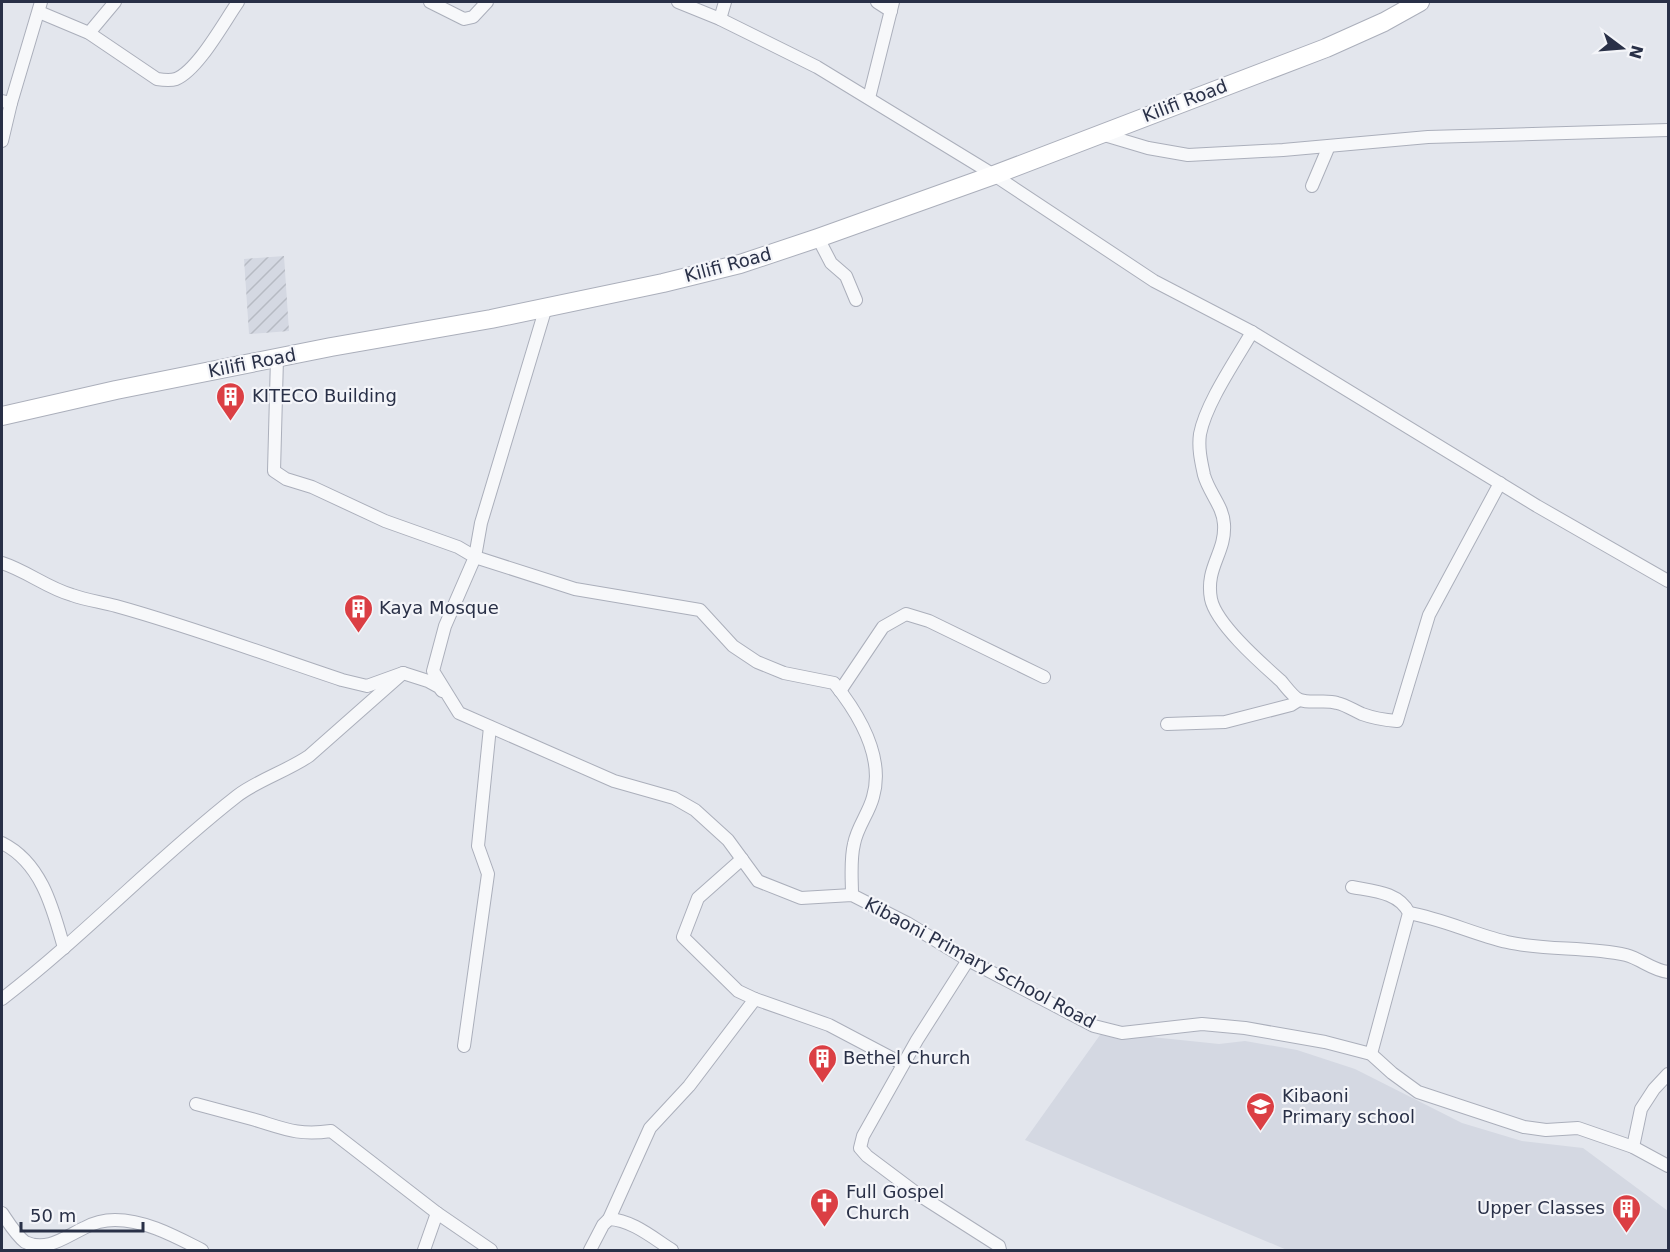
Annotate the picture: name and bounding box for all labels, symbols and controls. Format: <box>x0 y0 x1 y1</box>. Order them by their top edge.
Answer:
north arrow <box>1592 18 1652 78</box>
text: N <box>1625 43 1647 61</box>
street label: Kilifi Road <box>1139 75 1230 126</box>
street label: Kilifi Road <box>682 243 774 286</box>
street label: Kilifi Road <box>206 344 298 381</box>
building icon: KITECO Building <box>215 380 247 422</box>
place label: KITECO Building <box>252 385 397 406</box>
building icon: Kaya Mosque <box>342 592 374 634</box>
place label: Kaya Mosque <box>379 597 499 618</box>
street label: Kibaoni Primary School Road <box>861 893 1099 1032</box>
building icon: Bethel Church <box>806 1042 838 1084</box>
place label: Bethel Church <box>843 1047 970 1068</box>
place label: Kibaoni Primary school <box>1282 1085 1415 1127</box>
school or university icon: Kibaoni Primary school <box>1245 1090 1277 1132</box>
place label: Full Gospel Church <box>846 1181 944 1223</box>
church icon: Full Gospel Church <box>809 1186 841 1228</box>
building icon: Upper Classes <box>1610 1192 1642 1234</box>
scale bar <box>21 1195 142 1233</box>
place label: Upper Classes <box>1477 1197 1605 1218</box>
text: 50 m <box>30 1205 76 1226</box>

